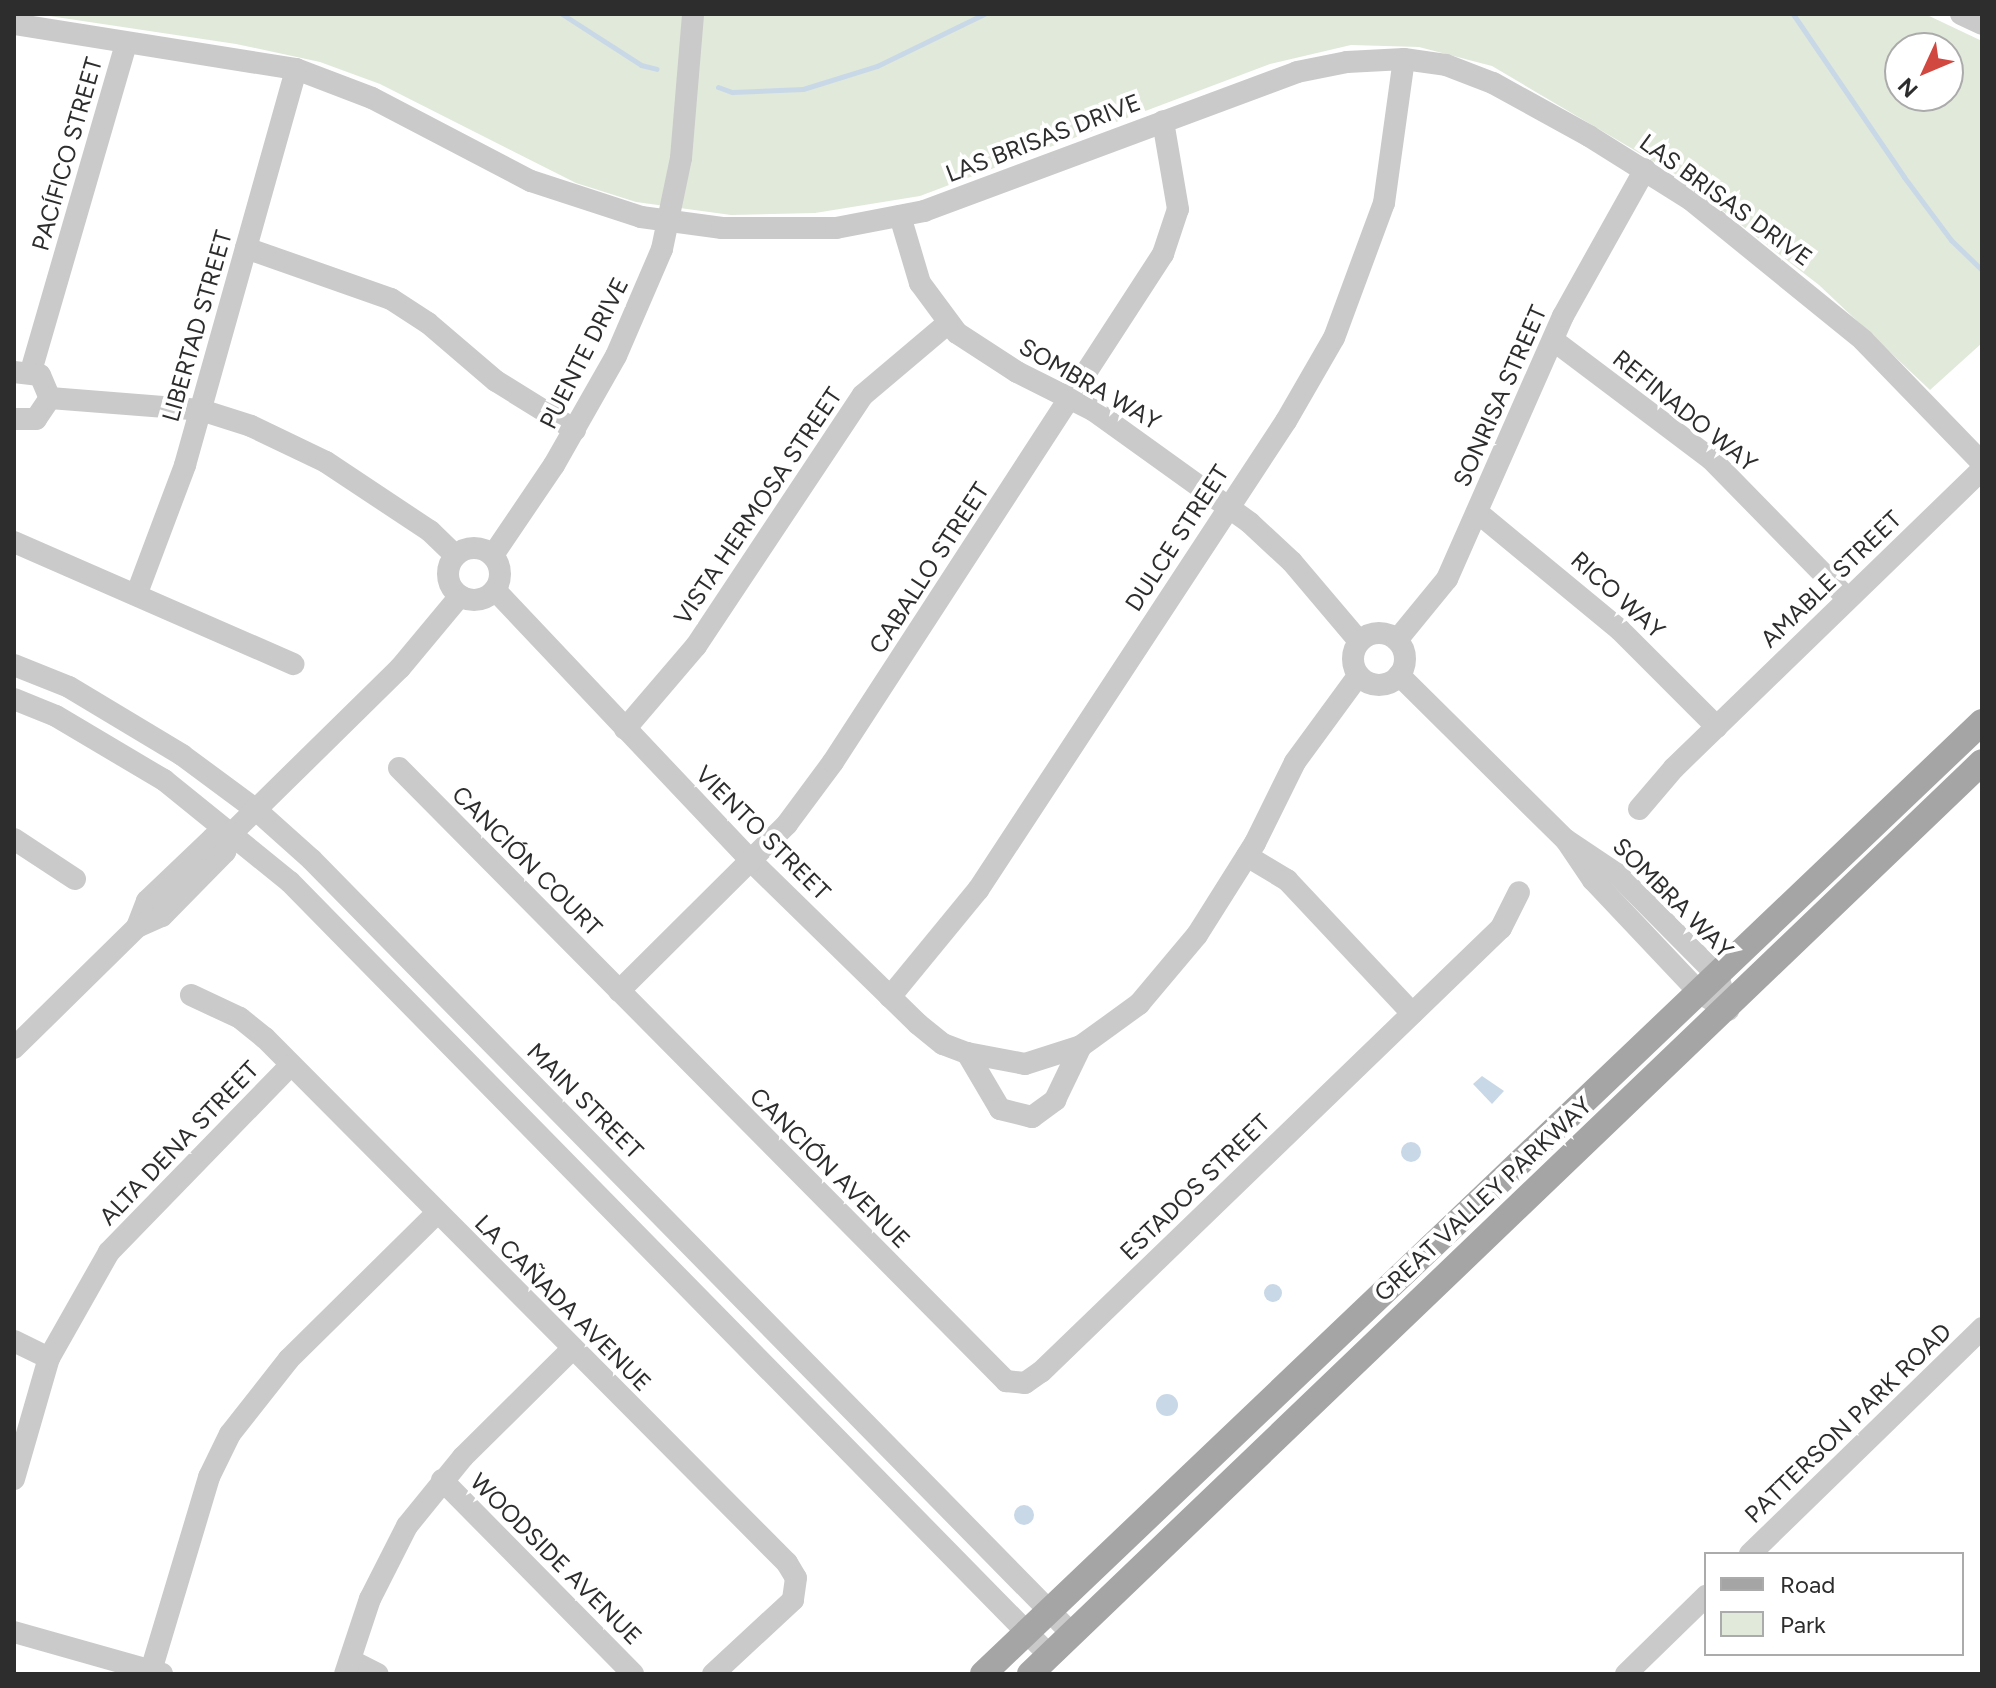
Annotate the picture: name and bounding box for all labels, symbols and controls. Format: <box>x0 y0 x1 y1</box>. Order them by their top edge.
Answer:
north arrow <box>1884 32 1964 112</box>
street label: PACÍFICO STREET <box>26 54 108 254</box>
text: N <box>1892 72 1923 103</box>
street label: LAS BRISAS DRIVE <box>942 88 1144 188</box>
street label: LAS BRISAS DRIVE <box>1634 128 1818 272</box>
street label: LIBERTAD STREET <box>156 227 238 425</box>
street label: PUENTE DRIVE <box>534 273 634 433</box>
street label: SONRISA STREET <box>1447 301 1553 491</box>
street label: SOMBRA WAY <box>1014 332 1166 436</box>
street label: REFINADO WAY <box>1607 344 1763 478</box>
street label: VISTA HERMOSA STREET <box>668 382 848 630</box>
street label: DULCE STREET <box>1119 460 1235 616</box>
street label: CABALLO STREET <box>863 477 995 659</box>
street label: AMABLE STREET <box>1755 504 1907 654</box>
street label: RICO WAY <box>1565 545 1671 645</box>
street label: VIENTO STREET <box>690 760 836 906</box>
street label: CANCIÓN COURT <box>446 780 608 942</box>
street label: SOMBRA WAY <box>1607 832 1739 964</box>
street label: MAIN STREET <box>521 1037 649 1165</box>
street label: ALTA DENA STREET <box>93 1055 265 1231</box>
street label: CANCIÓN AVENUE <box>744 1082 916 1254</box>
street label: GREAT VALLEY PARKWAY <box>1368 1091 1598 1307</box>
street label: ESTADOS STREET <box>1114 1108 1276 1266</box>
street label: LA CAÑADA AVENUE <box>469 1209 657 1397</box>
street label: PATTERSON PARK ROAD <box>1739 1317 1957 1529</box>
street label: WOODSIDE AVENUE <box>464 1467 648 1651</box>
legend <box>1704 1552 1964 1656</box>
text: Road <box>1780 1570 1835 1599</box>
text: Park <box>1780 1610 1826 1639</box>

